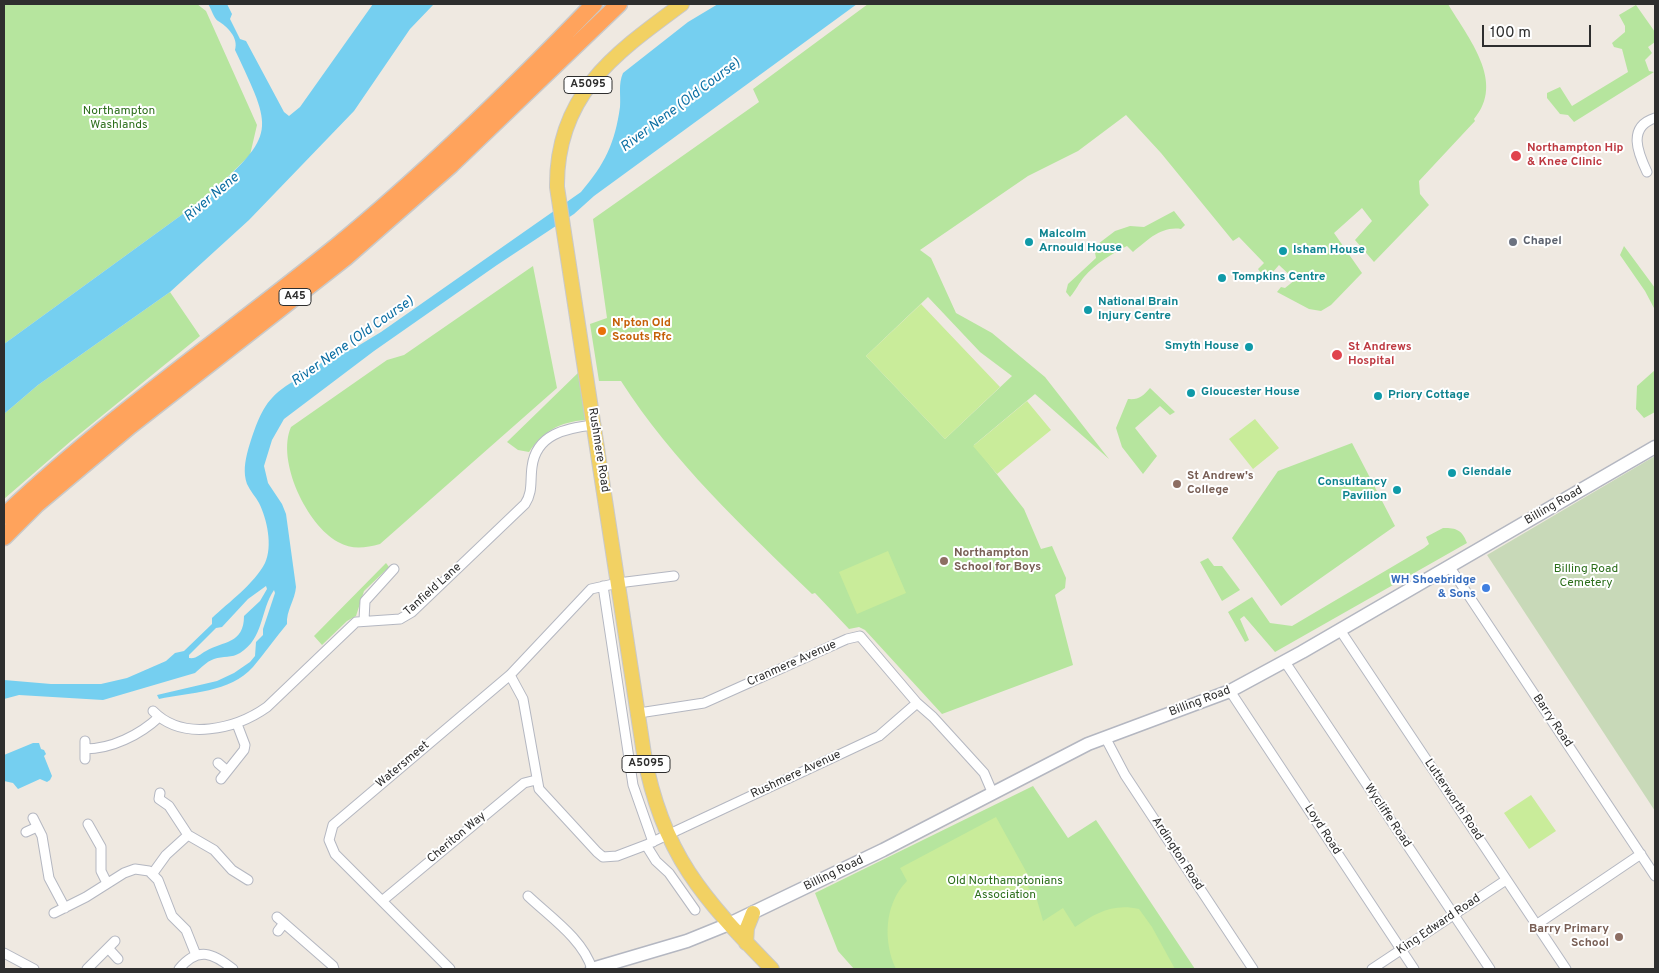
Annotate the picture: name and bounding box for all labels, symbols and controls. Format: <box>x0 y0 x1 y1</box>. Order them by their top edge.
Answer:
scale bar <box>1484 15 1593 47</box>
text: 100 m <box>1490 24 1531 43</box>
water label: River Nene (Old Course) <box>618 56 744 156</box>
road number: A5095 <box>564 76 612 94</box>
park label: Northampton Washlands <box>83 105 155 133</box>
place label: Northampton Hip & Knee Clinic <box>1527 142 1624 170</box>
marker: Northampton Hip & Knee Clinic <box>1509 149 1523 163</box>
water label: River Nene <box>181 170 243 226</box>
place label: Malcolm Arnould House <box>1039 228 1122 256</box>
place label: Chapel <box>1523 235 1562 249</box>
marker: Malcolm Arnould House <box>1023 236 1035 248</box>
marker: Chapel <box>1507 236 1519 248</box>
place label: Isham House <box>1293 244 1365 258</box>
marker: Isham House <box>1277 245 1289 257</box>
place label: Tompkins Centre <box>1232 271 1325 285</box>
marker: Tompkins Centre <box>1216 272 1228 284</box>
road number: A45 <box>279 288 311 306</box>
water label: River Nene (Old Course) <box>289 293 417 391</box>
place label: National Brain Injury Centre <box>1098 296 1178 324</box>
marker: National Brain Injury Centre <box>1082 304 1094 316</box>
place label: N'pton Old Scouts Rfc <box>612 317 672 345</box>
marker: N'pton Old Scouts Rfc <box>596 325 608 337</box>
place label: Smyth House <box>1165 340 1239 354</box>
marker: Smyth House <box>1243 341 1255 353</box>
place label: St Andrews Hospital <box>1348 341 1412 369</box>
marker: St Andrews Hospital <box>1330 348 1344 362</box>
place label: Gloucester House <box>1201 386 1300 400</box>
marker: Gloucester House <box>1185 387 1197 399</box>
place label: Priory Cottage <box>1388 389 1470 403</box>
marker: Priory Cottage <box>1372 390 1384 402</box>
street label: Rushmere Road <box>584 407 612 493</box>
place label: Glendale <box>1462 466 1511 480</box>
marker: Glendale <box>1446 467 1458 479</box>
place label: St Andrew's College <box>1187 470 1254 498</box>
place label: Consultancy Pavilion <box>1317 476 1387 504</box>
marker: St Andrew's College <box>1171 478 1183 490</box>
marker: Consultancy Pavilion <box>1391 484 1403 496</box>
street label: Billing Road <box>1522 484 1586 528</box>
place label: Northampton School for Boys <box>954 547 1041 575</box>
marker: Northampton School for Boys <box>938 555 950 567</box>
street label: Tanfield Lane <box>401 560 465 620</box>
park label: Billing Road Cemetery <box>1554 563 1618 591</box>
place label: WH Shoebridge & Sons <box>1391 574 1476 602</box>
marker: WH Shoebridge & Sons <box>1480 582 1492 594</box>
street label: Cranmere Avenue <box>745 638 839 690</box>
street label: Billing Road <box>1167 684 1233 720</box>
street label: Barry Road <box>1529 692 1575 750</box>
street label: Watersmeet <box>373 739 433 791</box>
street label: Rushmere Avenue <box>749 748 843 802</box>
road number: A5095 <box>622 756 670 772</box>
street label: Lutterworth Road <box>1420 757 1486 843</box>
street label: Wycliffe Road <box>1360 781 1414 851</box>
street label: Loyd Road <box>1300 802 1344 858</box>
street label: Cheriton Way <box>425 809 489 867</box>
street label: Ardington Road <box>1148 815 1206 893</box>
street label: Billing Road <box>802 853 866 895</box>
park label: Old Northamptonians Association <box>947 875 1063 903</box>
street label: King Edward Road <box>1395 892 1483 958</box>
place label: Barry Primary School <box>1529 923 1609 951</box>
marker: Barry Primary School <box>1613 931 1625 943</box>

